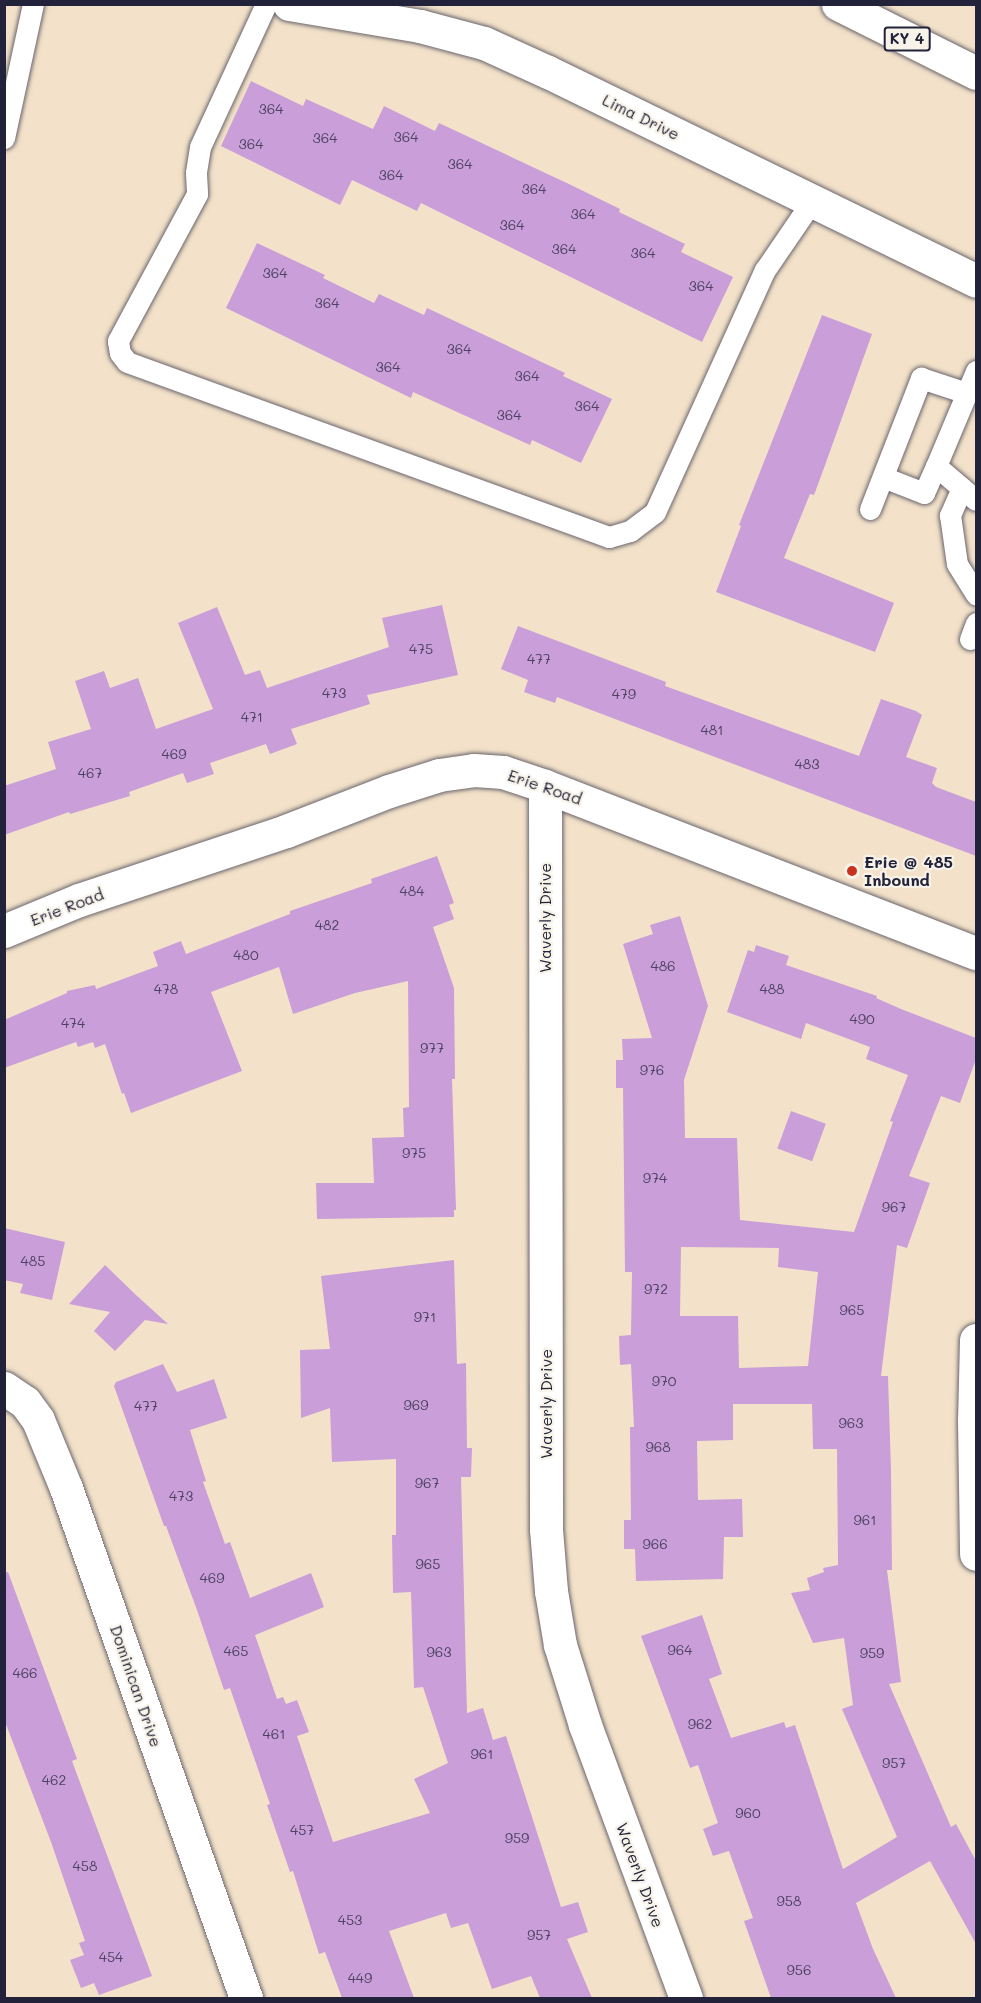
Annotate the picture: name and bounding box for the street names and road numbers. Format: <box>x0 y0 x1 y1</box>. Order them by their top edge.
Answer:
road number: KY 4 <box>883 27 931 51</box>
street label: Lima Drive <box>599 90 683 144</box>
street label: Erie Road <box>505 765 585 809</box>
street label: Waverly Drive <box>535 863 555 973</box>
street label: Erie Road <box>28 884 106 930</box>
street label: Waverly Drive <box>536 1349 556 1459</box>
street label: Dominican Drive <box>106 1623 166 1749</box>
street label: Waverly Drive <box>612 1820 668 1930</box>

